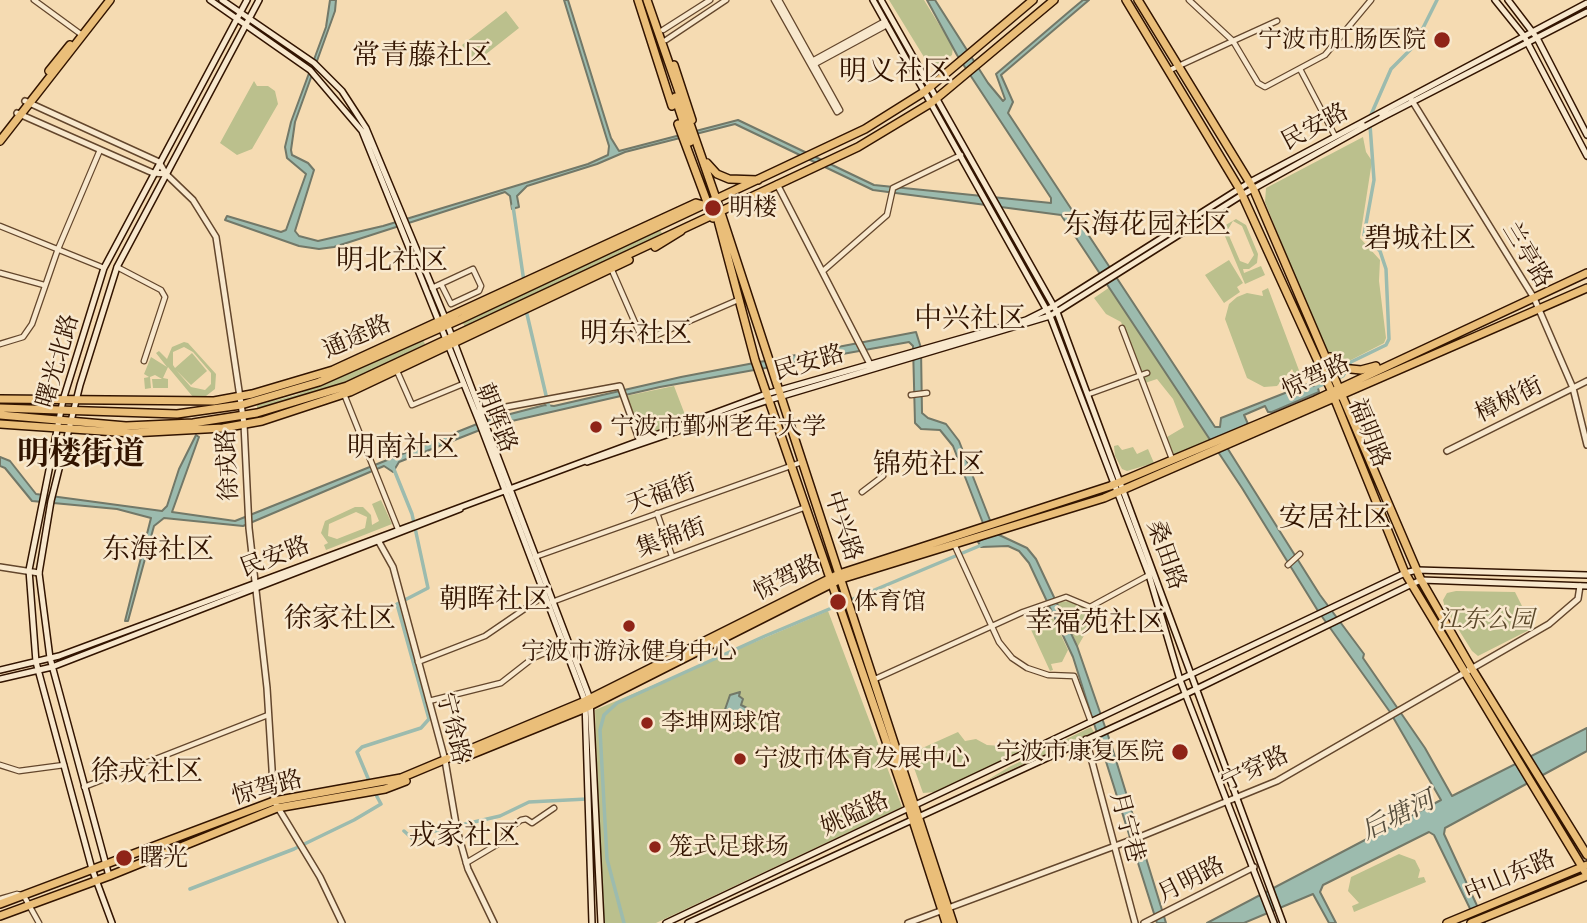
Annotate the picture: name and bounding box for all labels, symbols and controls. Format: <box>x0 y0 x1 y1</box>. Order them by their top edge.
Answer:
place label: 宁波市肛肠医院 <box>1258 26 1426 54</box>
marker: 宁波市肛肠医院 <box>1432 30 1452 50</box>
district label: 常青藤社区 <box>352 39 492 73</box>
district label: 明义社区 <box>839 55 951 89</box>
street label: 民安路 <box>1276 97 1354 157</box>
place label: 明楼 <box>729 194 777 222</box>
marker: 明楼 <box>703 198 723 218</box>
district label: 东海花园社区 <box>1063 208 1231 242</box>
street label: 兰亭路 <box>1496 217 1558 293</box>
district label: 碧城社区 <box>1364 222 1476 256</box>
district label: 明北社区 <box>336 244 448 278</box>
district label: 中兴社区 <box>914 302 1026 336</box>
street label: 通途路 <box>318 309 396 365</box>
street label: 曙光北路 <box>31 311 85 411</box>
district label: 明东社区 <box>580 317 692 351</box>
street label: 民安路 <box>770 339 848 387</box>
street label: 惊驾路 <box>1277 349 1355 405</box>
street label: 樟树街 <box>1470 371 1548 429</box>
street label: 朝晖路 <box>469 379 523 457</box>
street label: 福明路 <box>1342 394 1396 472</box>
place label: 宁波市鄞州老年大学 <box>610 413 826 441</box>
marker: 宁波市鄞州老年大学 <box>588 419 604 435</box>
street label: 徐戎路 <box>212 428 244 502</box>
district label: 明南社区 <box>347 431 459 465</box>
district label: 明楼街道 <box>17 436 145 474</box>
district label: 锦苑社区 <box>873 448 985 482</box>
street label: 天福街 <box>622 468 700 520</box>
street label: 中兴路 <box>818 487 868 565</box>
district label: 安居社区 <box>1279 501 1391 535</box>
street label: 集锦街 <box>632 512 710 564</box>
street label: 桑田路 <box>1140 516 1192 594</box>
street label: 民安路 <box>236 531 314 583</box>
district label: 东海社区 <box>102 533 214 567</box>
street label: 惊驾路 <box>748 549 826 607</box>
district label: 朝晖社区 <box>439 583 551 617</box>
place label: 体育馆 <box>854 588 926 616</box>
marker: 体育馆 <box>828 592 848 612</box>
district label: 徐家社区 <box>284 602 396 636</box>
district label: 幸福苑社区 <box>1025 606 1165 640</box>
park label: 江东公园 <box>1438 606 1534 634</box>
marker: 宁波市游泳健身中心 <box>621 618 637 634</box>
place label: 宁波市游泳健身中心 <box>521 638 737 666</box>
street label: 宁徐路 <box>430 690 476 766</box>
place label: 李坤网球馆 <box>661 709 781 737</box>
marker: 李坤网球馆 <box>639 715 655 731</box>
place label: 宁波市康复医院 <box>996 738 1164 766</box>
street label: 宁穿路 <box>1216 740 1294 798</box>
marker: 宁波市康复医院 <box>1170 742 1190 762</box>
place label: 宁波市体育发展中心 <box>754 745 970 773</box>
marker: 宁波市体育发展中心 <box>732 751 748 767</box>
district label: 徐戎社区 <box>91 755 203 789</box>
street label: 惊驾路 <box>228 765 306 811</box>
water label: 后塘河 <box>1356 785 1440 847</box>
street label: 姚隘路 <box>816 786 894 842</box>
street label: 月宁巷 <box>1104 788 1150 866</box>
district label: 戎家社区 <box>408 819 520 853</box>
place label: 笼式足球场 <box>669 833 789 861</box>
marker: 笼式足球场 <box>647 839 663 855</box>
place label: 曙光 <box>140 844 188 872</box>
street label: 中山东路 <box>1460 844 1560 908</box>
marker: 曙光 <box>114 848 134 868</box>
street label: 月明路 <box>1152 851 1230 909</box>

